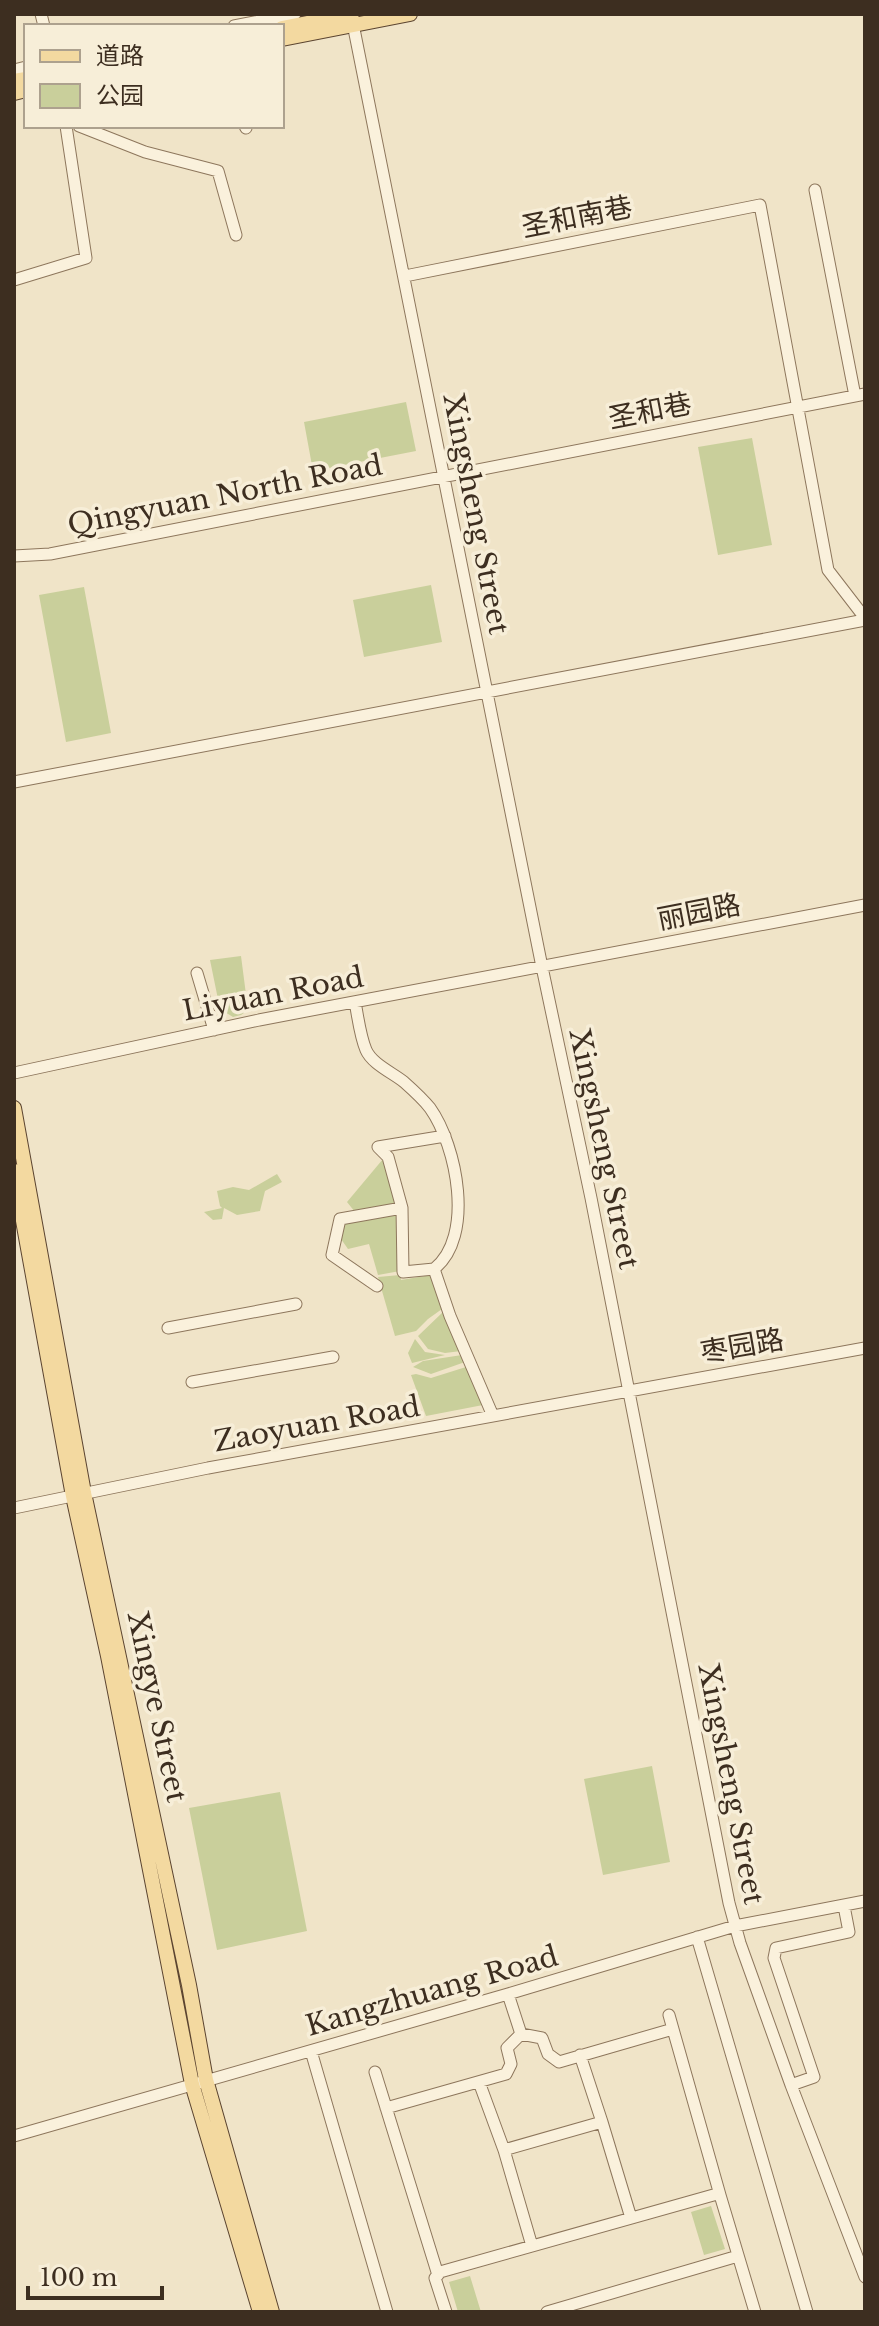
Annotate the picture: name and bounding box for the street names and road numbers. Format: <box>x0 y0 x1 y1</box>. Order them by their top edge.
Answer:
street label: 圣和南巷 <box>519 189 635 245</box>
street label: 圣和巷 <box>605 386 695 436</box>
street label: Xingsheng Street <box>435 391 517 638</box>
street label: Qingyuan North Road <box>65 447 386 543</box>
street label: 丽园路 <box>654 887 744 937</box>
street label: Liyuan Road <box>179 959 367 1029</box>
street label: Xingsheng Street <box>561 1026 647 1273</box>
street label: 枣园路 <box>698 1321 786 1371</box>
street label: Zaoyuan Road <box>211 1389 423 1459</box>
street label: Xingye Street <box>120 1608 194 1806</box>
street label: Xingsheng Street <box>690 1661 772 1908</box>
street label: Kangzhuang Road <box>302 1938 562 2044</box>

